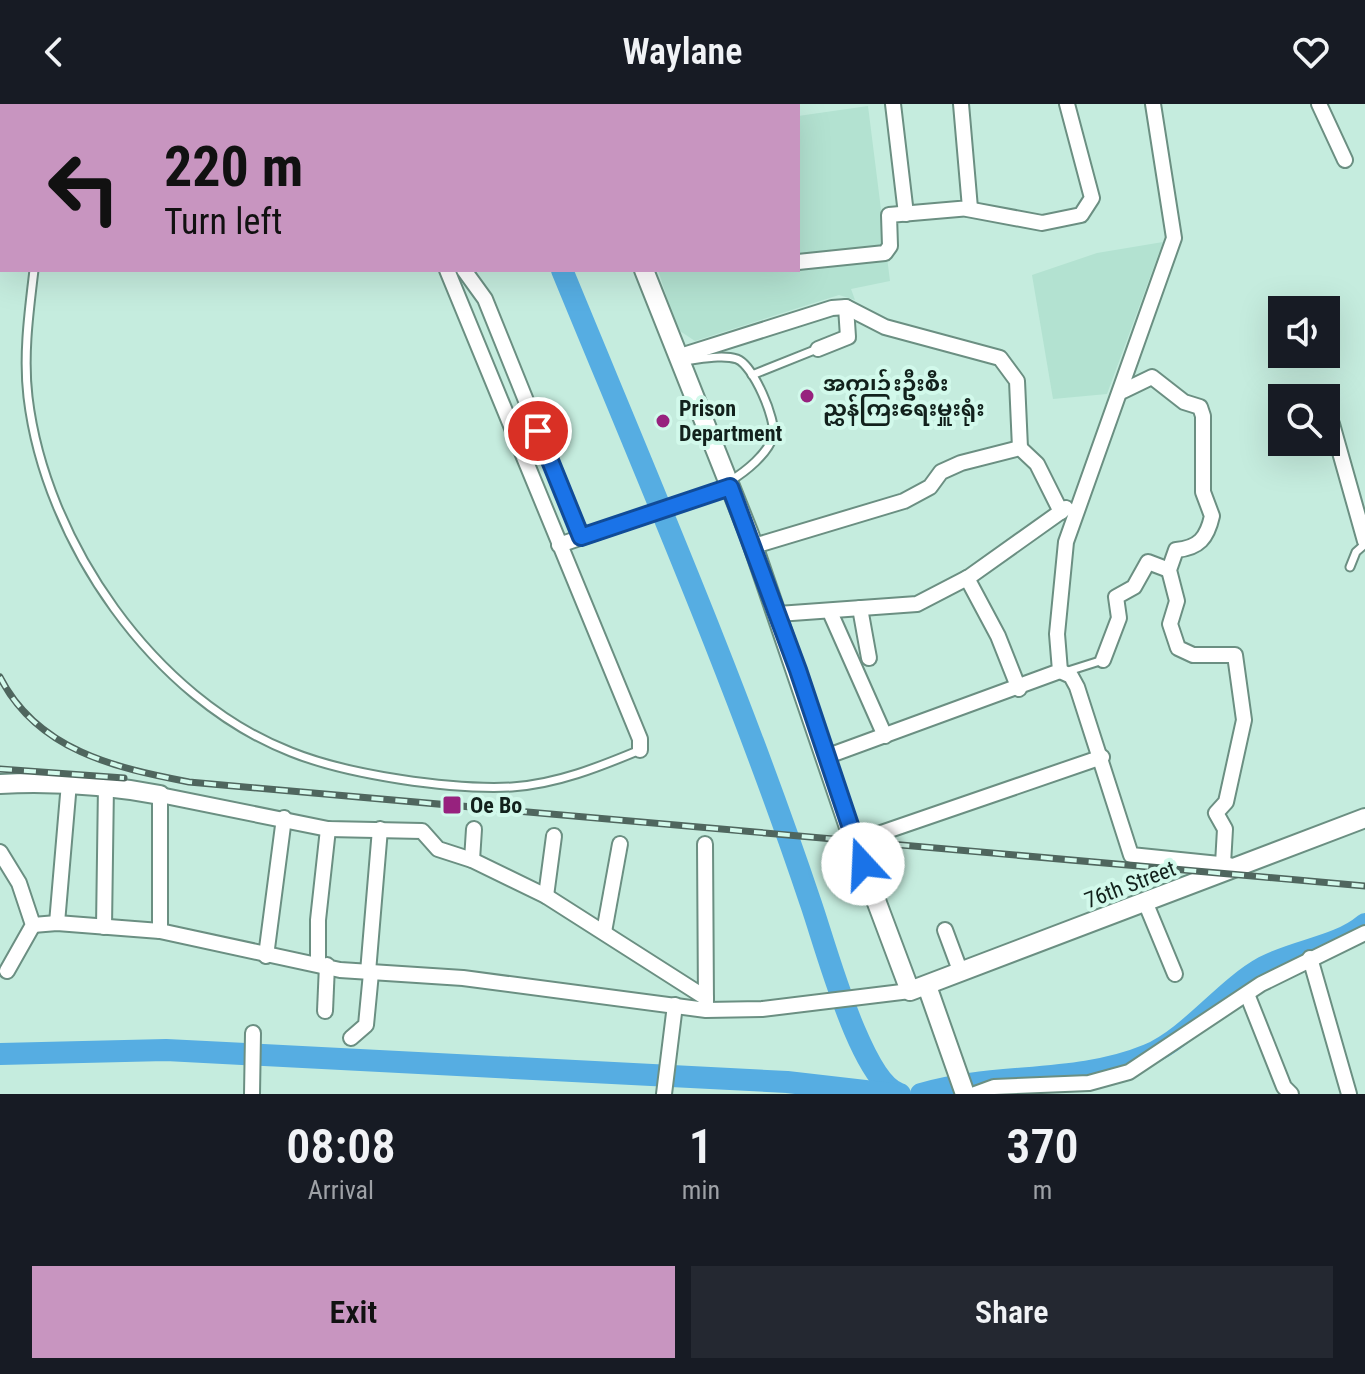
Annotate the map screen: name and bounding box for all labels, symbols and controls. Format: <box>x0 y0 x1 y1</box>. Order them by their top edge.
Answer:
icon: back <box>32 30 76 74</box>
icon: heart <box>1289 30 1333 74</box>
text: Waylane <box>623 31 742 73</box>
text: 220 m <box>164 134 303 200</box>
icon: left <box>32 136 136 240</box>
text: Turn left <box>164 201 282 243</box>
map controls <box>1268 296 1340 456</box>
button: sound <box>1268 296 1340 368</box>
place label: အကျဉ်းဦးစီး ညွှန်ကြးရေးမှူးရုံး <box>823 368 985 426</box>
button: search <box>1268 384 1340 456</box>
marker: အကျဉ်းဦးစီး ညွှန်ကြးရေးမှူးရုံး <box>798 387 816 405</box>
place label: Prison Department <box>679 396 782 446</box>
pin <box>504 397 572 465</box>
icon: arrive <box>516 409 560 453</box>
marker: Prison Department <box>654 412 672 430</box>
place label: Oe Bo <box>470 793 522 818</box>
marker: Oe Bo <box>441 794 463 816</box>
position arrow <box>821 822 905 906</box>
street label: 76th Street <box>1081 856 1179 913</box>
text: 08:08 <box>286 1118 396 1175</box>
text: 1 <box>689 1118 713 1175</box>
text: 370 <box>1006 1118 1079 1175</box>
text: Arrival <box>308 1175 374 1205</box>
text: min <box>682 1175 720 1205</box>
text: m <box>1033 1175 1052 1205</box>
button: Exit <box>32 1266 675 1358</box>
button: Share <box>691 1266 1333 1358</box>

